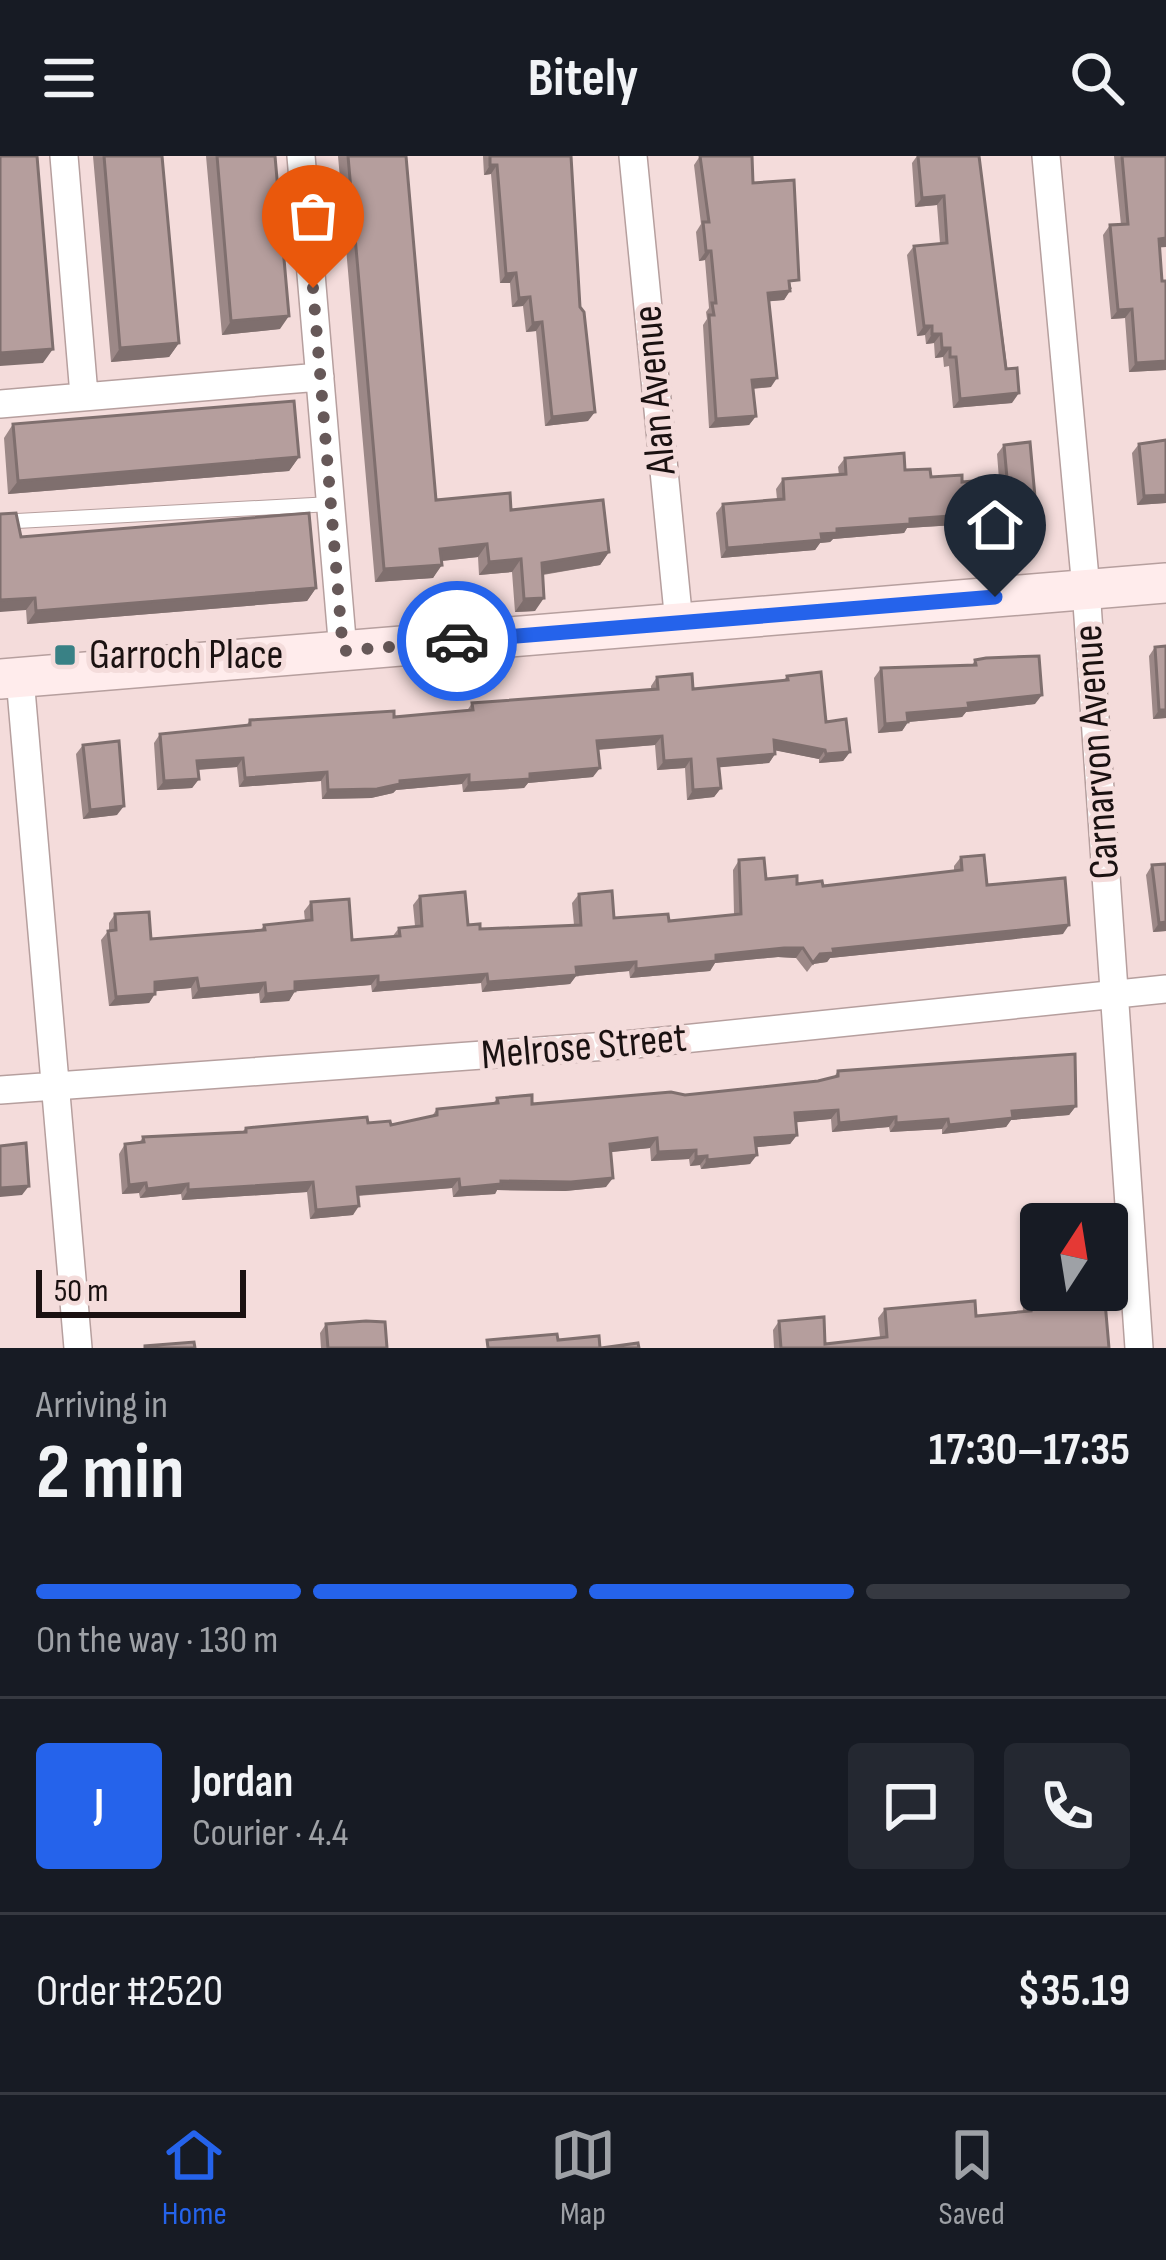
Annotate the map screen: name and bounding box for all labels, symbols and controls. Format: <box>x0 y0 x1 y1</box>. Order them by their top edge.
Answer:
icon: menu <box>36 45 102 111</box>
icon: search <box>1064 45 1130 111</box>
text: Bitely <box>528 46 638 111</box>
pin <box>262 165 364 288</box>
icon: bag <box>280 183 346 249</box>
street label: Alan Avenue <box>622 303 688 478</box>
pin <box>944 474 1046 597</box>
icon: home <box>962 492 1028 558</box>
courier <box>397 581 517 701</box>
icon: car <box>424 608 490 674</box>
street label: Carnarvon Avenue <box>1063 623 1131 881</box>
place label: Garroch Place <box>89 630 283 681</box>
marker: Garroch Place <box>52 642 78 668</box>
street label: Melrose Street <box>479 1013 689 1081</box>
north arrow <box>1020 1203 1128 1311</box>
map controls <box>1020 1203 1128 1311</box>
scale bar <box>36 1264 246 1317</box>
text: 50 m <box>54 1271 108 1311</box>
text: Arriving in <box>36 1382 168 1429</box>
text: 17:30–17:35 <box>929 1423 1130 1478</box>
text: 2 min <box>36 1427 185 1520</box>
text: On the way · 130 m <box>36 1617 278 1664</box>
button: chat <box>848 1743 974 1869</box>
button: phone <box>1004 1743 1130 1869</box>
text: Jordan <box>192 1755 293 1810</box>
text: J <box>94 1778 104 1833</box>
text: Courier · 4.4 <box>192 1810 348 1857</box>
text: Order #2520 <box>36 1964 223 2019</box>
text: $35.19 <box>1018 1964 1130 2019</box>
tab: Home <box>161 2122 227 2234</box>
tab: Map <box>550 2122 616 2234</box>
tab: Saved <box>939 2122 1005 2234</box>

